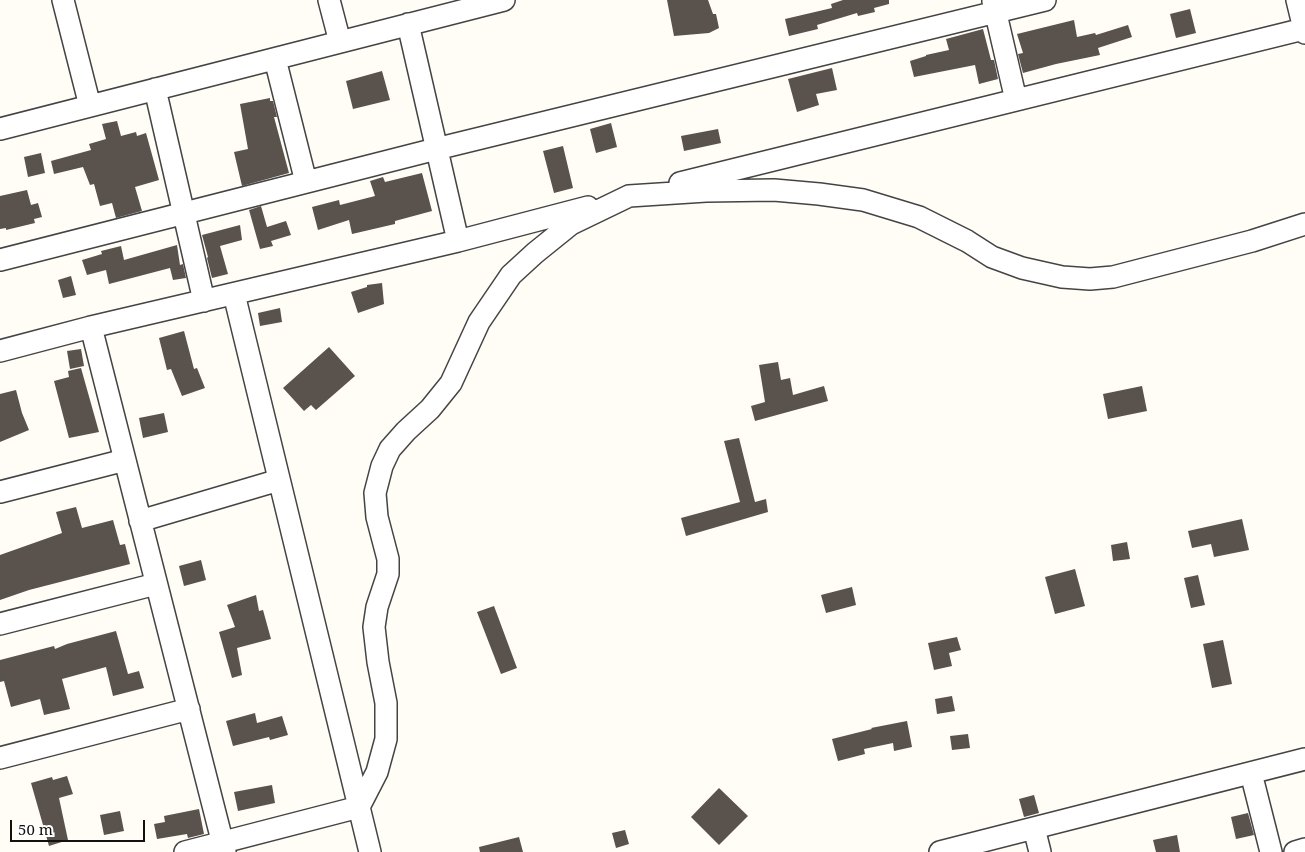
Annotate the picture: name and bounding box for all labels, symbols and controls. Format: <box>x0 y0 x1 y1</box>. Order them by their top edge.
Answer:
scale bar <box>12 810 148 842</box>
text: 50 m <box>18 819 53 839</box>

